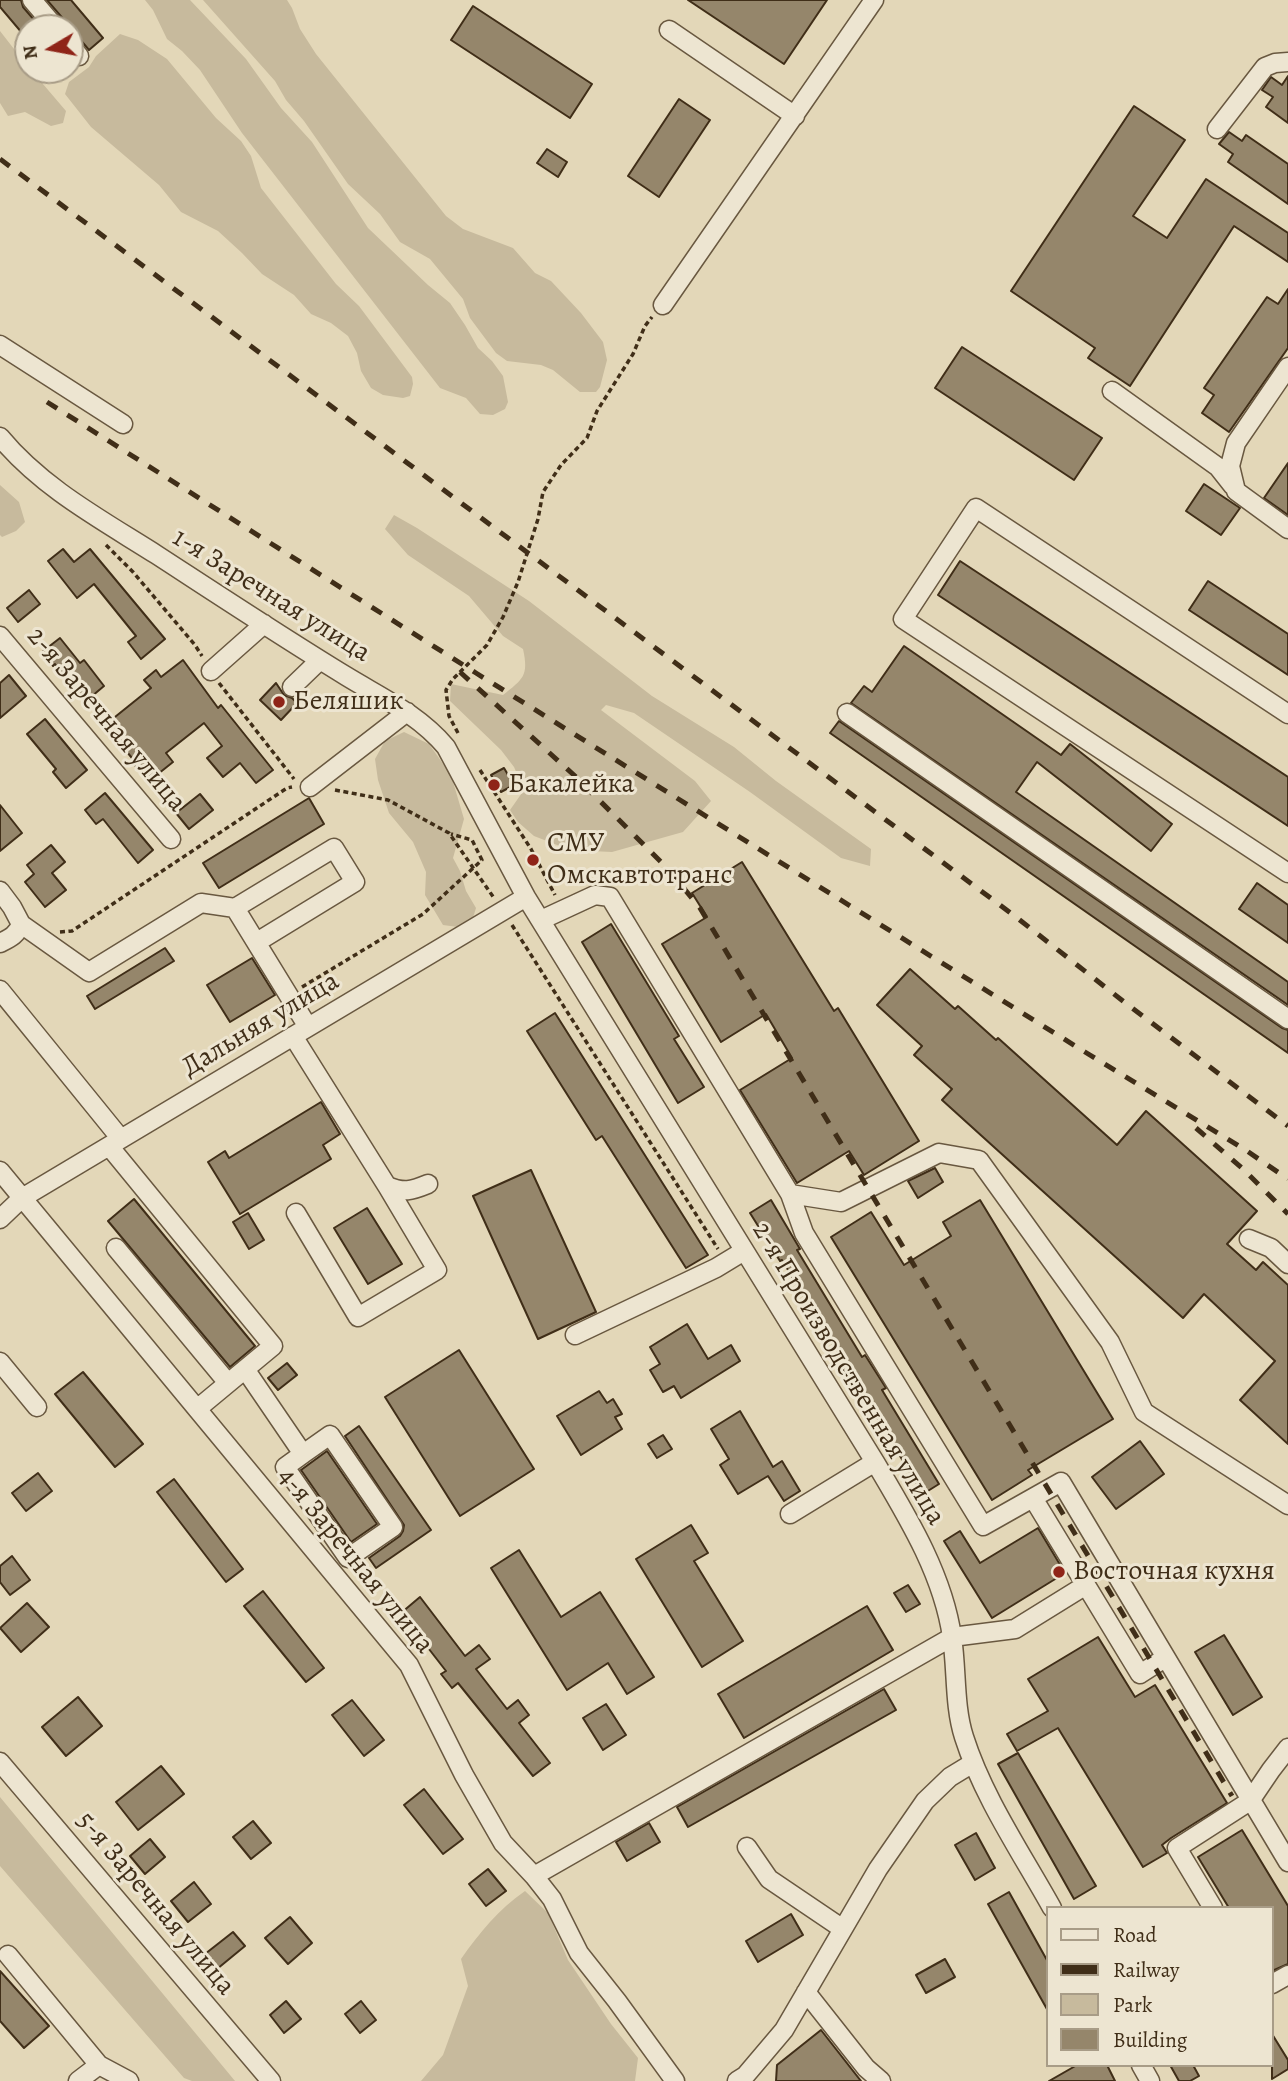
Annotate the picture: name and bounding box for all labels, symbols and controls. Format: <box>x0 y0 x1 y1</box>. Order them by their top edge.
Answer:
north arrow <box>14 14 84 84</box>
text: N <box>16 43 44 61</box>
street label: 1-я Заречная улица <box>166 522 376 670</box>
street label: 2-я Заречная улица <box>19 621 193 819</box>
place label: Беляшик <box>293 685 404 719</box>
marker: Беляшик <box>271 694 287 710</box>
place label: Бакалейка <box>508 768 634 802</box>
marker: Бакалейка <box>486 777 502 793</box>
place label: СМУ Омскавтотранс <box>547 827 733 893</box>
marker: СМУ Омскавтотранс <box>525 852 541 868</box>
street label: Дальняя улица <box>176 965 346 1085</box>
street label: 2-я Производственная улица <box>744 1216 952 1532</box>
street label: 4-я Заречная улица <box>270 1461 440 1661</box>
place label: Восточная кухня <box>1073 1555 1275 1589</box>
marker: Восточная кухня <box>1051 1564 1067 1580</box>
street label: 5-я Заречная улица <box>68 1805 242 2003</box>
legend <box>1046 1906 1274 2067</box>
text: Road <box>1113 1921 1157 1949</box>
text: Railway <box>1113 1956 1179 1984</box>
text: Park <box>1113 1991 1152 2019</box>
text: Building <box>1113 2026 1187 2054</box>

